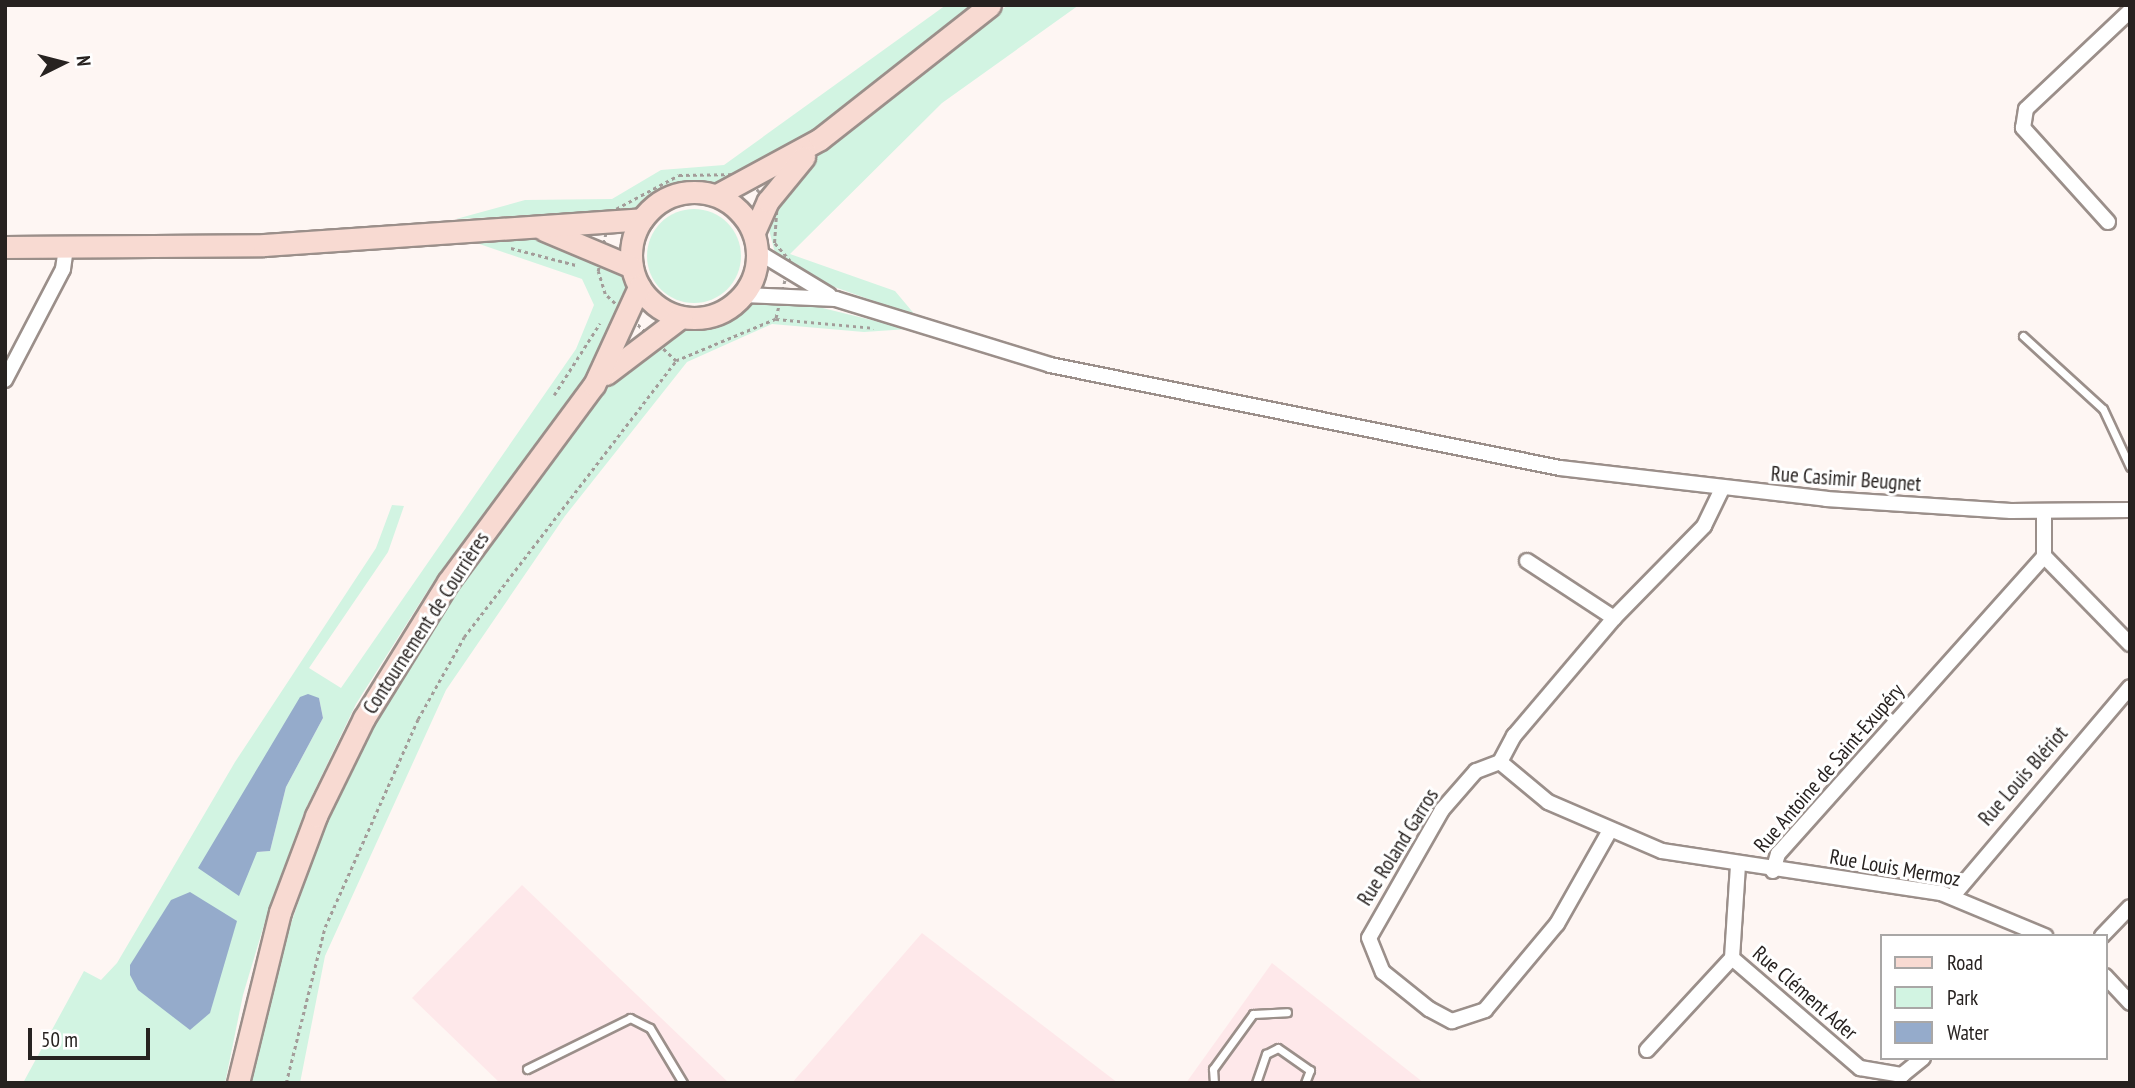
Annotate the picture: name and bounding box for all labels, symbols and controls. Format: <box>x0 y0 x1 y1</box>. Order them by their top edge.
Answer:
north arrow <box>28 28 98 98</box>
text: N <box>71 54 96 67</box>
street label: Rue Casimir Beugnet <box>1770 461 1922 497</box>
street label: Contournement de Courrières <box>358 527 494 719</box>
street label: Rue Antoine de Saint-Exupéry <box>1749 678 1909 858</box>
street label: Rue Louis Blériot <box>1973 721 2073 831</box>
street label: Rue Roland Garros <box>1352 784 1444 910</box>
street label: Rue Louis Mermoz <box>1828 844 1962 892</box>
legend <box>1880 934 2107 1060</box>
street label: Rue Clément Ader <box>1747 941 1863 1045</box>
text: Road <box>1947 949 1983 976</box>
text: Park <box>1947 984 1978 1011</box>
scale bar <box>32 1014 154 1058</box>
text: Water <box>1947 1019 1989 1046</box>
text: 50 m <box>41 1026 78 1053</box>

